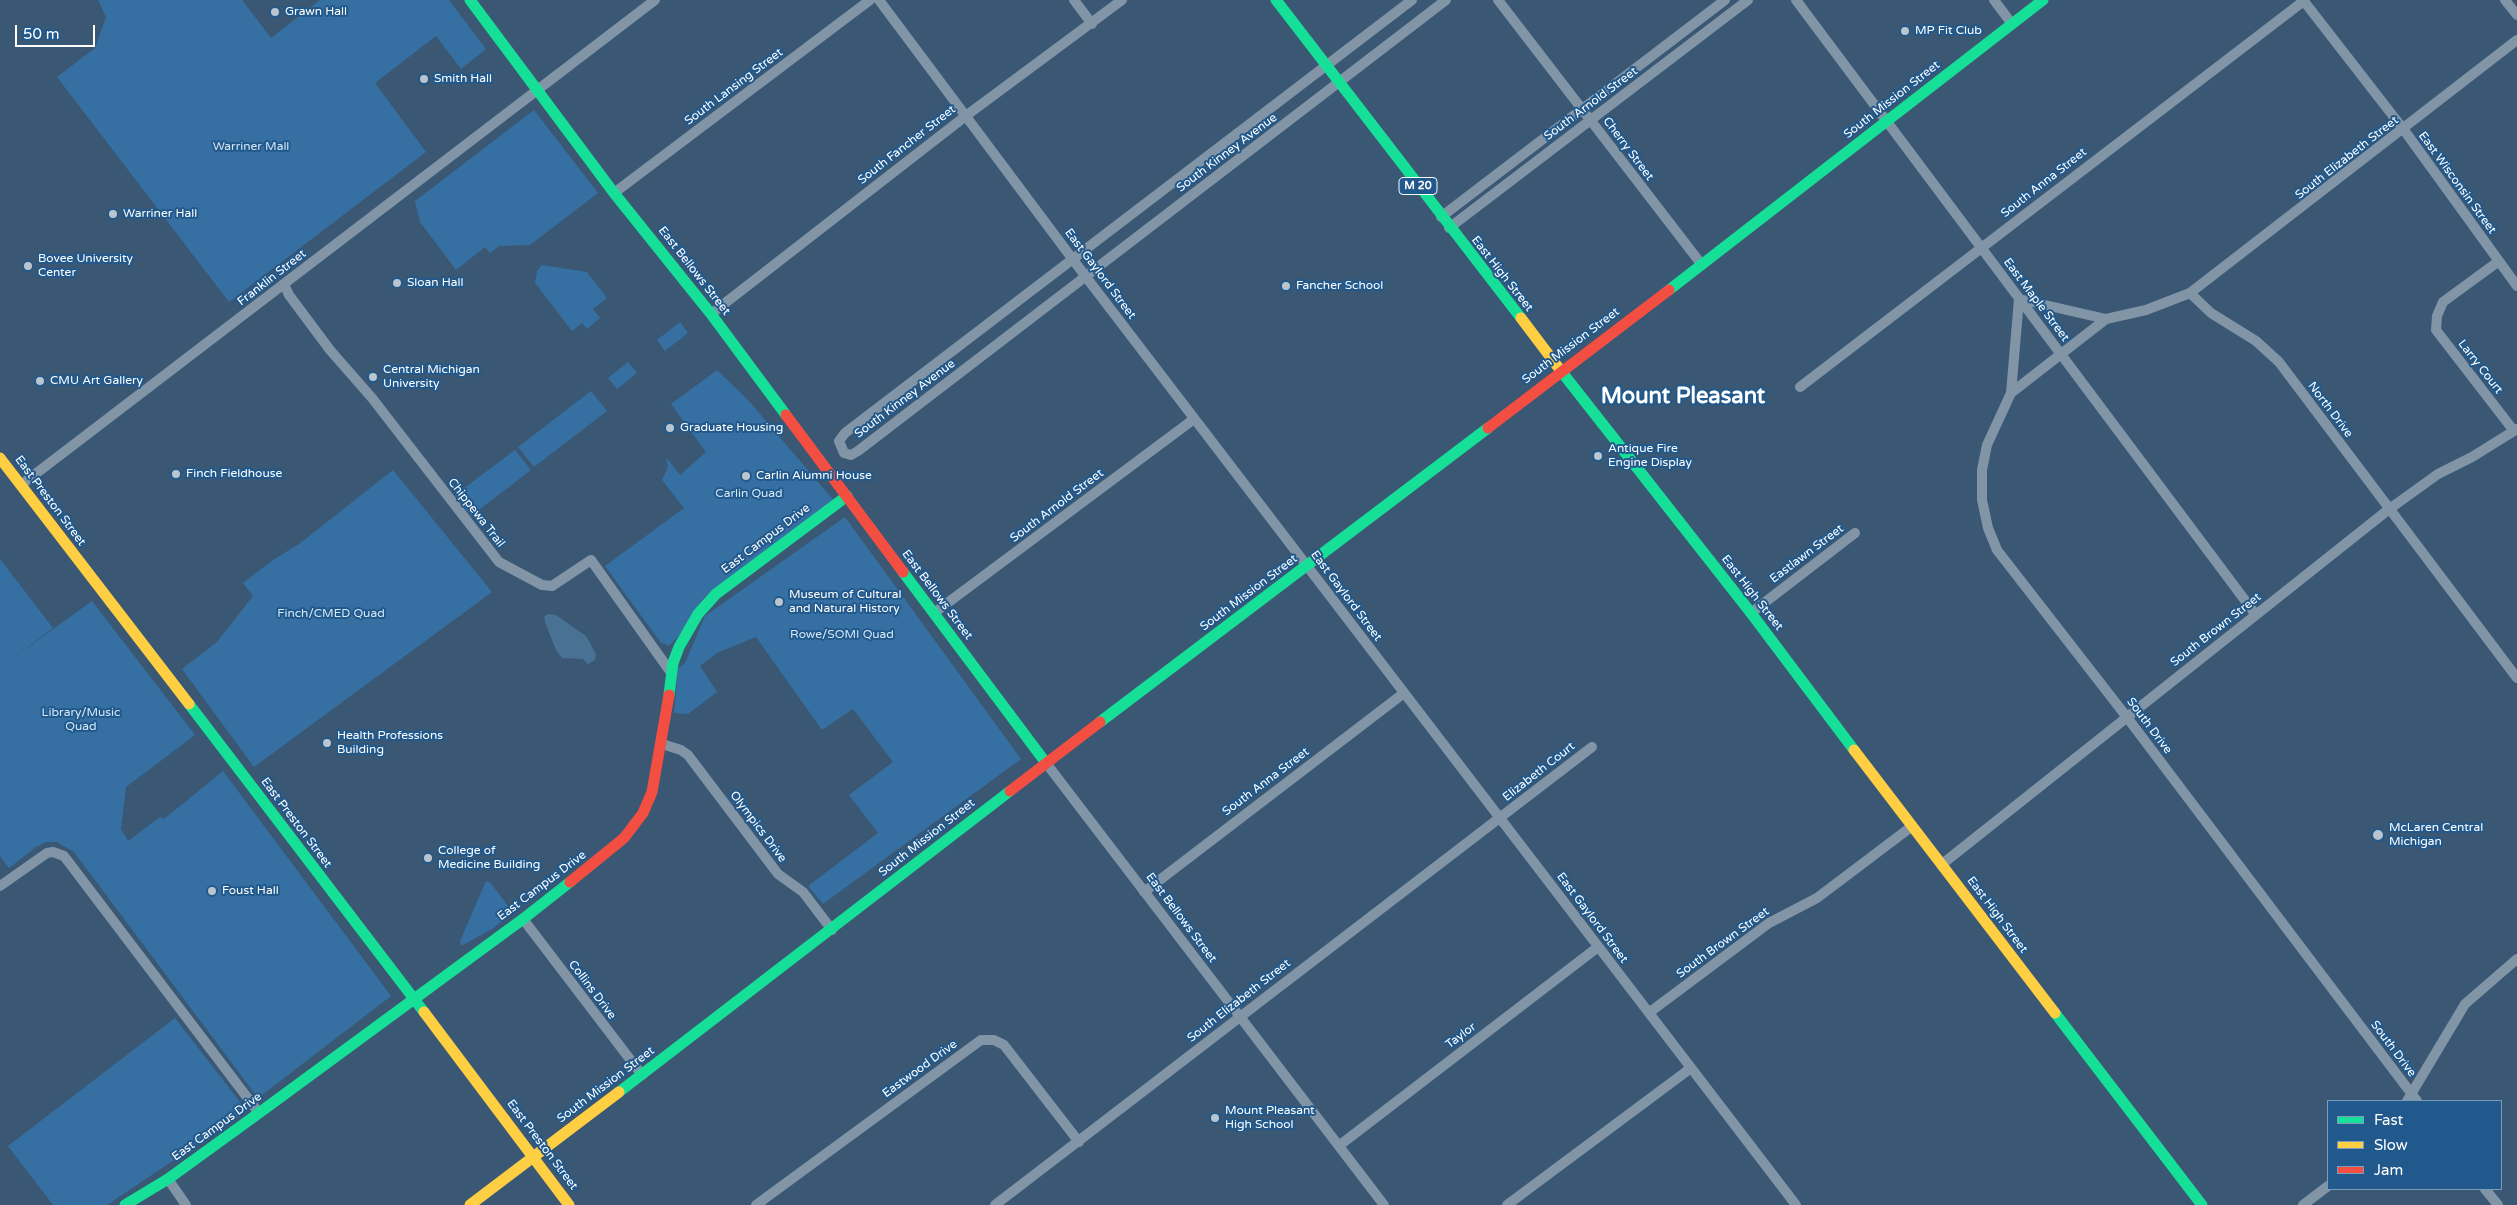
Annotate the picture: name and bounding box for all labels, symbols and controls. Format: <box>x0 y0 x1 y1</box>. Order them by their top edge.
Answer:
place label: Grawn Hall <box>285 5 347 19</box>
marker: Grawn Hall <box>269 6 281 18</box>
scale bar <box>18 15 98 47</box>
place label: MP Fit Club <box>1915 24 1982 38</box>
text: 50 m <box>23 25 60 43</box>
marker: MP Fit Club <box>1899 25 1911 37</box>
street label: South Lansing Street <box>682 45 786 129</box>
street label: South Mission Street <box>1841 58 1943 142</box>
street label: South Arnold Street <box>1542 64 1640 144</box>
place label: Smith Hall <box>434 72 492 86</box>
marker: Smith Hall <box>418 73 430 85</box>
street label: South Fancher Street <box>855 102 959 188</box>
street label: South Kinney Avenue <box>1174 111 1280 195</box>
street label: South Elizabeth Street <box>2293 113 2401 203</box>
street label: Cherry Street <box>1600 115 1656 183</box>
street label: East Wisconsin Street <box>2415 129 2499 237</box>
park label: Warriner Mall <box>213 140 289 154</box>
street label: South Anna Street <box>1998 145 2090 221</box>
road number: M 20 <box>1399 178 1437 195</box>
place label: Warriner Hall <box>123 207 197 221</box>
marker: Warriner Hall <box>107 208 119 220</box>
street label: East Bellows Street <box>655 224 733 318</box>
street label: East Gaylord Street <box>1061 226 1139 322</box>
street label: East High Street <box>1468 233 1536 315</box>
street label: Franklin Street <box>235 247 309 309</box>
place label: Bovee University Center <box>38 252 133 280</box>
street label: East Maple Street <box>2000 255 2072 345</box>
marker: Bovee University Center <box>22 260 34 272</box>
place label: Sloan Hall <box>407 276 464 290</box>
marker: Sloan Hall <box>391 277 403 289</box>
place label: Fancher School <box>1296 279 1383 293</box>
marker: Fancher School <box>1280 280 1292 292</box>
street label: South Mission Street <box>1520 305 1622 387</box>
street label: Larry Court <box>2455 337 2505 397</box>
street label: South Kinney Avenue <box>852 357 958 441</box>
place label: Central Michigan University <box>383 363 480 391</box>
marker: Central Michigan University <box>367 371 379 383</box>
place label: CMU Art Gallery <box>50 374 143 388</box>
marker: CMU Art Gallery <box>34 375 46 387</box>
street label: North Drive <box>2304 379 2356 441</box>
district label: Mount Pleasant <box>1601 384 1765 410</box>
place label: Graduate Housing <box>680 421 783 435</box>
marker: Graduate Housing <box>664 422 676 434</box>
place label: Antique Fire Engine Display <box>1608 442 1692 470</box>
marker: Antique Fire Engine Display <box>1592 450 1604 462</box>
street label: East Preston Street <box>11 453 89 549</box>
street label: South Arnold Street <box>1008 466 1106 546</box>
place label: Finch Fieldhouse <box>186 467 282 481</box>
marker: Finch Fieldhouse <box>170 468 182 480</box>
place label: Carlin Alumni House <box>756 469 872 483</box>
marker: Carlin Alumni House <box>740 470 752 482</box>
street label: Chippewa Trail <box>445 476 507 550</box>
park label: Carlin Quad <box>715 487 783 501</box>
street label: East Campus Drive <box>719 501 813 577</box>
street label: Eastlawn Street <box>1767 522 1847 586</box>
street label: East Bellows Street <box>899 547 975 643</box>
street label: East Gaylord Street <box>1307 548 1385 644</box>
street label: South Mission Street <box>1198 552 1300 634</box>
street label: East High Street <box>1718 552 1786 634</box>
place label: Museum of Cultural and Natural History <box>789 588 901 616</box>
street label: South Brown Street <box>2168 590 2264 670</box>
marker: Museum of Cultural and Natural History <box>773 596 785 608</box>
park label: Finch/CMED Quad <box>277 607 385 621</box>
park label: Rowe/SOMI Quad <box>790 628 894 642</box>
street label: South Drive <box>2123 695 2175 757</box>
park label: Library/Music Quad <box>42 706 120 734</box>
place label: Health Professions Building <box>337 729 443 757</box>
marker: Health Professions Building <box>321 737 333 749</box>
street label: Elizabeth Court <box>1500 739 1578 805</box>
street label: South Anna Street <box>1220 745 1312 819</box>
street label: East Preston Street <box>257 775 335 871</box>
street label: Olympics Drive <box>727 789 789 865</box>
street label: South Mission Street <box>876 796 978 880</box>
place label: McLaren Central Michigan <box>2389 821 2483 849</box>
marker: McLaren Central Michigan <box>2371 828 2385 842</box>
place label: College of Medicine Building <box>438 844 540 872</box>
street label: East Campus Drive <box>495 848 589 924</box>
marker: College of Medicine Building <box>422 852 434 864</box>
street label: East Bellows Street <box>1143 870 1219 966</box>
street label: East Gaylord Street <box>1553 870 1631 966</box>
street label: East High Street <box>1964 874 2030 956</box>
place label: Foust Hall <box>222 884 279 898</box>
marker: Foust Hall <box>206 885 218 897</box>
street label: South Brown Street <box>1674 905 1772 981</box>
street label: South Elizabeth Street <box>1185 956 1293 1046</box>
street label: Collins Drive <box>565 958 619 1022</box>
street label: South Drive <box>2367 1018 2419 1080</box>
street label: Taylor <box>1443 1020 1479 1052</box>
street label: Eastwood Drive <box>880 1037 960 1101</box>
street label: South Mission Street <box>555 1044 657 1126</box>
street label: East Campus Drive <box>169 1090 265 1164</box>
street label: East Preston Street <box>503 1097 581 1193</box>
legend <box>2327 1100 2502 1190</box>
place label: Mount Pleasant High School <box>1225 1104 1315 1132</box>
text: Fast <box>2374 1111 2403 1129</box>
marker: Mount Pleasant High School <box>1209 1112 1221 1124</box>
text: Slow <box>2374 1136 2408 1154</box>
text: Jam <box>2374 1161 2403 1179</box>

